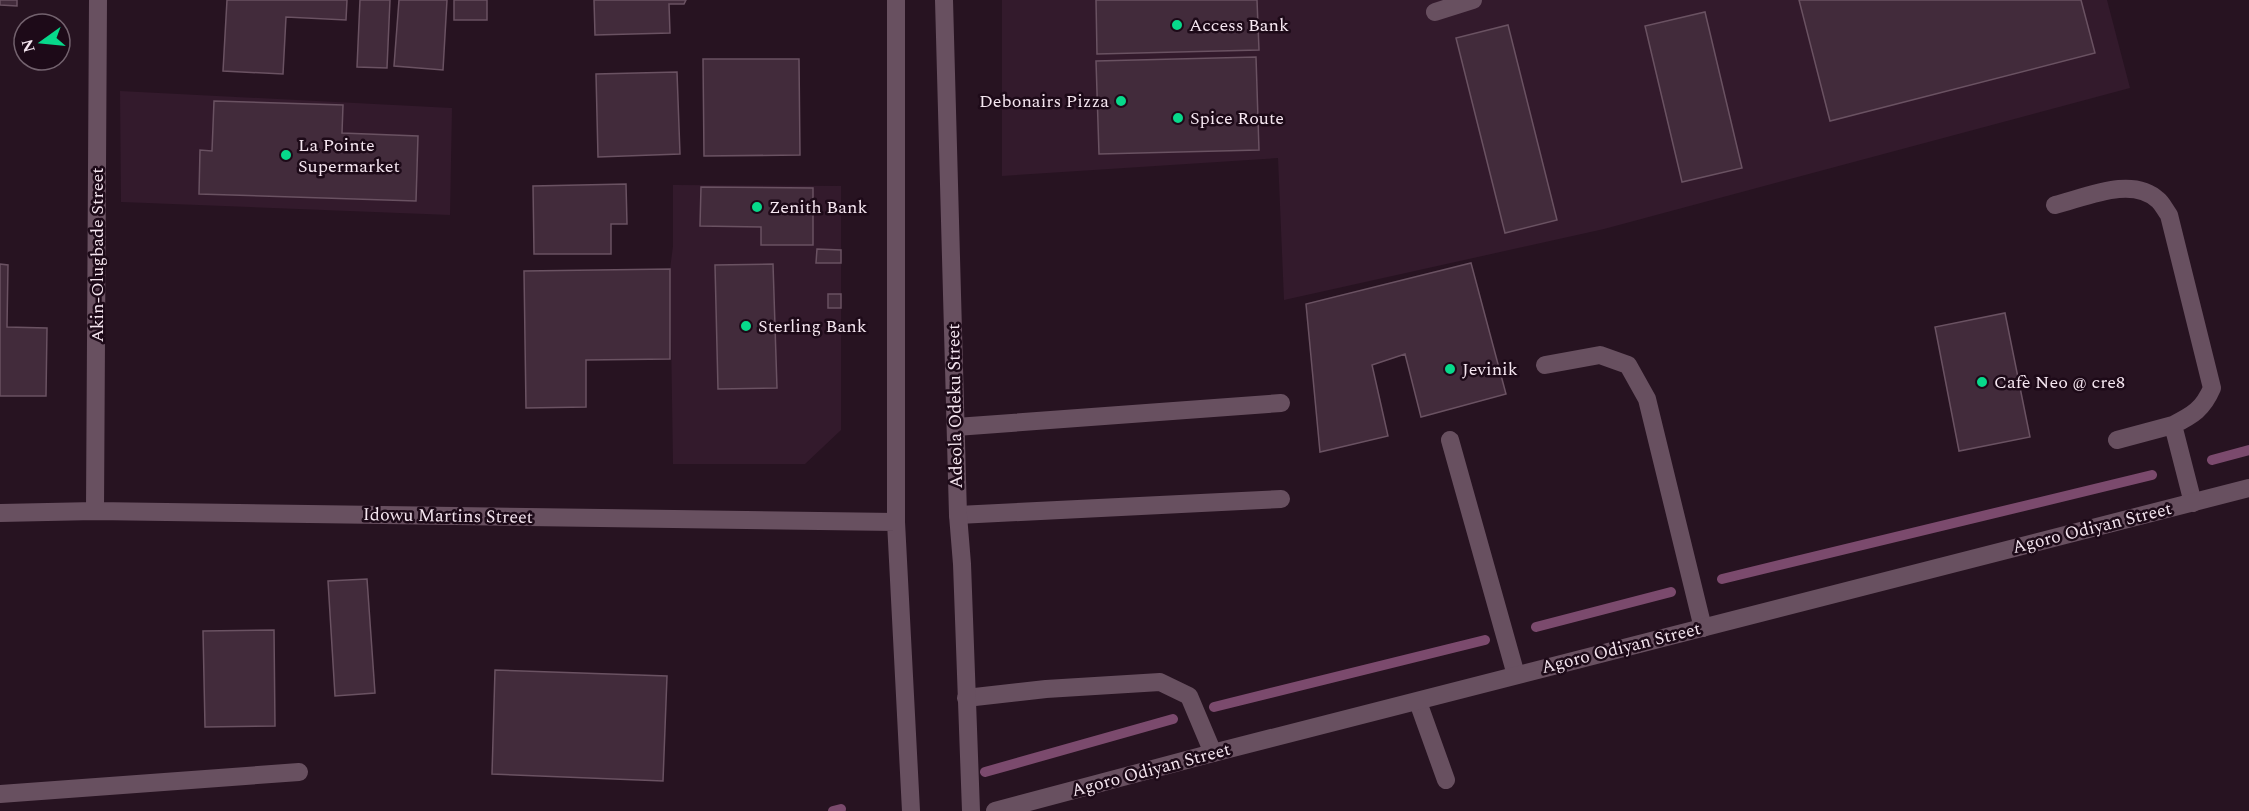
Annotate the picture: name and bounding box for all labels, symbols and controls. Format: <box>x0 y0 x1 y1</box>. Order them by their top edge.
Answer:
north arrow <box>12 12 72 72</box>
place label: Access Bank <box>1189 12 1289 39</box>
marker: Access Bank <box>1170 18 1184 32</box>
text: N <box>15 36 42 55</box>
place label: Debonairs Pizza <box>979 88 1109 115</box>
marker: Debonairs Pizza <box>1114 94 1128 108</box>
place label: Spice Route <box>1190 105 1284 132</box>
marker: Spice Route <box>1171 111 1185 125</box>
place label: La Pointe Supermarket <box>298 132 400 180</box>
marker: La Pointe Supermarket <box>279 148 293 162</box>
street label: Akin-Olugbade Street <box>84 167 111 343</box>
place label: Zenith Bank <box>769 194 868 221</box>
marker: Zenith Bank <box>750 200 764 214</box>
place label: Sterling Bank <box>758 313 867 340</box>
marker: Sterling Bank <box>739 319 753 333</box>
street label: Adeola Odeku Street <box>940 323 970 489</box>
place label: Jevinik <box>1462 356 1518 383</box>
marker: Jevinik <box>1443 362 1457 376</box>
place label: Cafè Neo @ cre8 <box>1994 369 2125 396</box>
marker: Cafè Neo @ cre8 <box>1975 375 1989 389</box>
street label: Agoro Odiyan Street <box>2009 495 2175 561</box>
street label: Idowu Martins Street <box>363 501 533 531</box>
street label: Agoro Odiyan Street <box>1538 615 1704 681</box>
street label: Agoro Odiyan Street <box>1068 736 1234 804</box>

